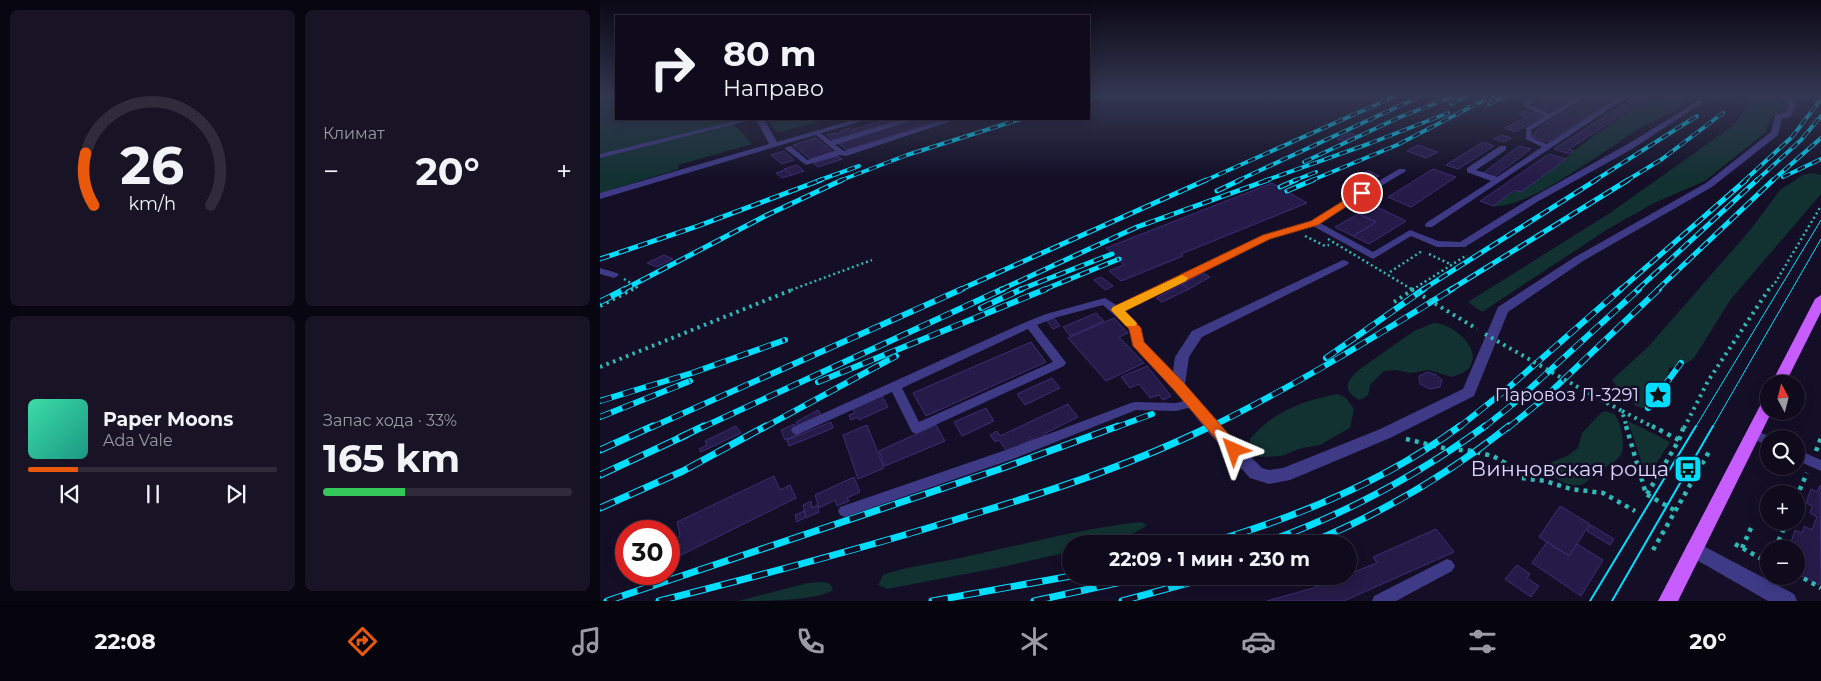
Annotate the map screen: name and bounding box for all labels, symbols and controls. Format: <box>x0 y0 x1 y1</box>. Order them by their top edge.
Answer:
text: 80 m <box>723 32 817 75</box>
icon: right <box>640 35 705 100</box>
text: Направо <box>723 75 824 102</box>
text: Климат <box>323 124 385 143</box>
text: 26 <box>121 134 184 197</box>
text: 20° <box>415 148 480 195</box>
text: − <box>323 154 339 188</box>
text: + <box>556 154 572 188</box>
pin <box>1341 172 1383 214</box>
icon: arrive <box>1348 179 1376 207</box>
text: km/h <box>129 193 176 214</box>
north arrow <box>1760 375 1805 420</box>
map controls <box>1760 375 1805 585</box>
place icon: Паровоз Л-3291 <box>1643 380 1673 410</box>
place label: Паровоз Л-3291 <box>1495 384 1639 406</box>
text: Paper Moons <box>103 408 233 431</box>
text: Запас хода · 33% <box>323 411 457 430</box>
position arrow <box>1207 423 1259 475</box>
button: search <box>1760 430 1805 475</box>
text: Ada Vale <box>103 431 173 450</box>
text: 165 km <box>323 435 460 482</box>
bus stop icon: Винновская роща <box>1673 454 1703 484</box>
place label: Винновская роща <box>1471 456 1669 481</box>
icon: previous <box>56 480 84 508</box>
icon: pause <box>139 480 167 508</box>
icon: next <box>222 480 250 508</box>
button: + <box>1760 485 1805 530</box>
speed limit sign: 30 <box>615 520 680 585</box>
button: − <box>1760 540 1805 585</box>
text: 22:09 · 1 мин · 230 m <box>1109 548 1310 571</box>
icon: directions <box>345 624 380 659</box>
icon: music <box>569 624 604 659</box>
icon: phone <box>793 624 828 659</box>
icon: climate <box>1017 624 1052 659</box>
icon: car <box>1241 624 1276 659</box>
icon: filters <box>1465 624 1500 659</box>
text: 22:08 <box>95 628 156 655</box>
text: 20° <box>1689 628 1726 655</box>

